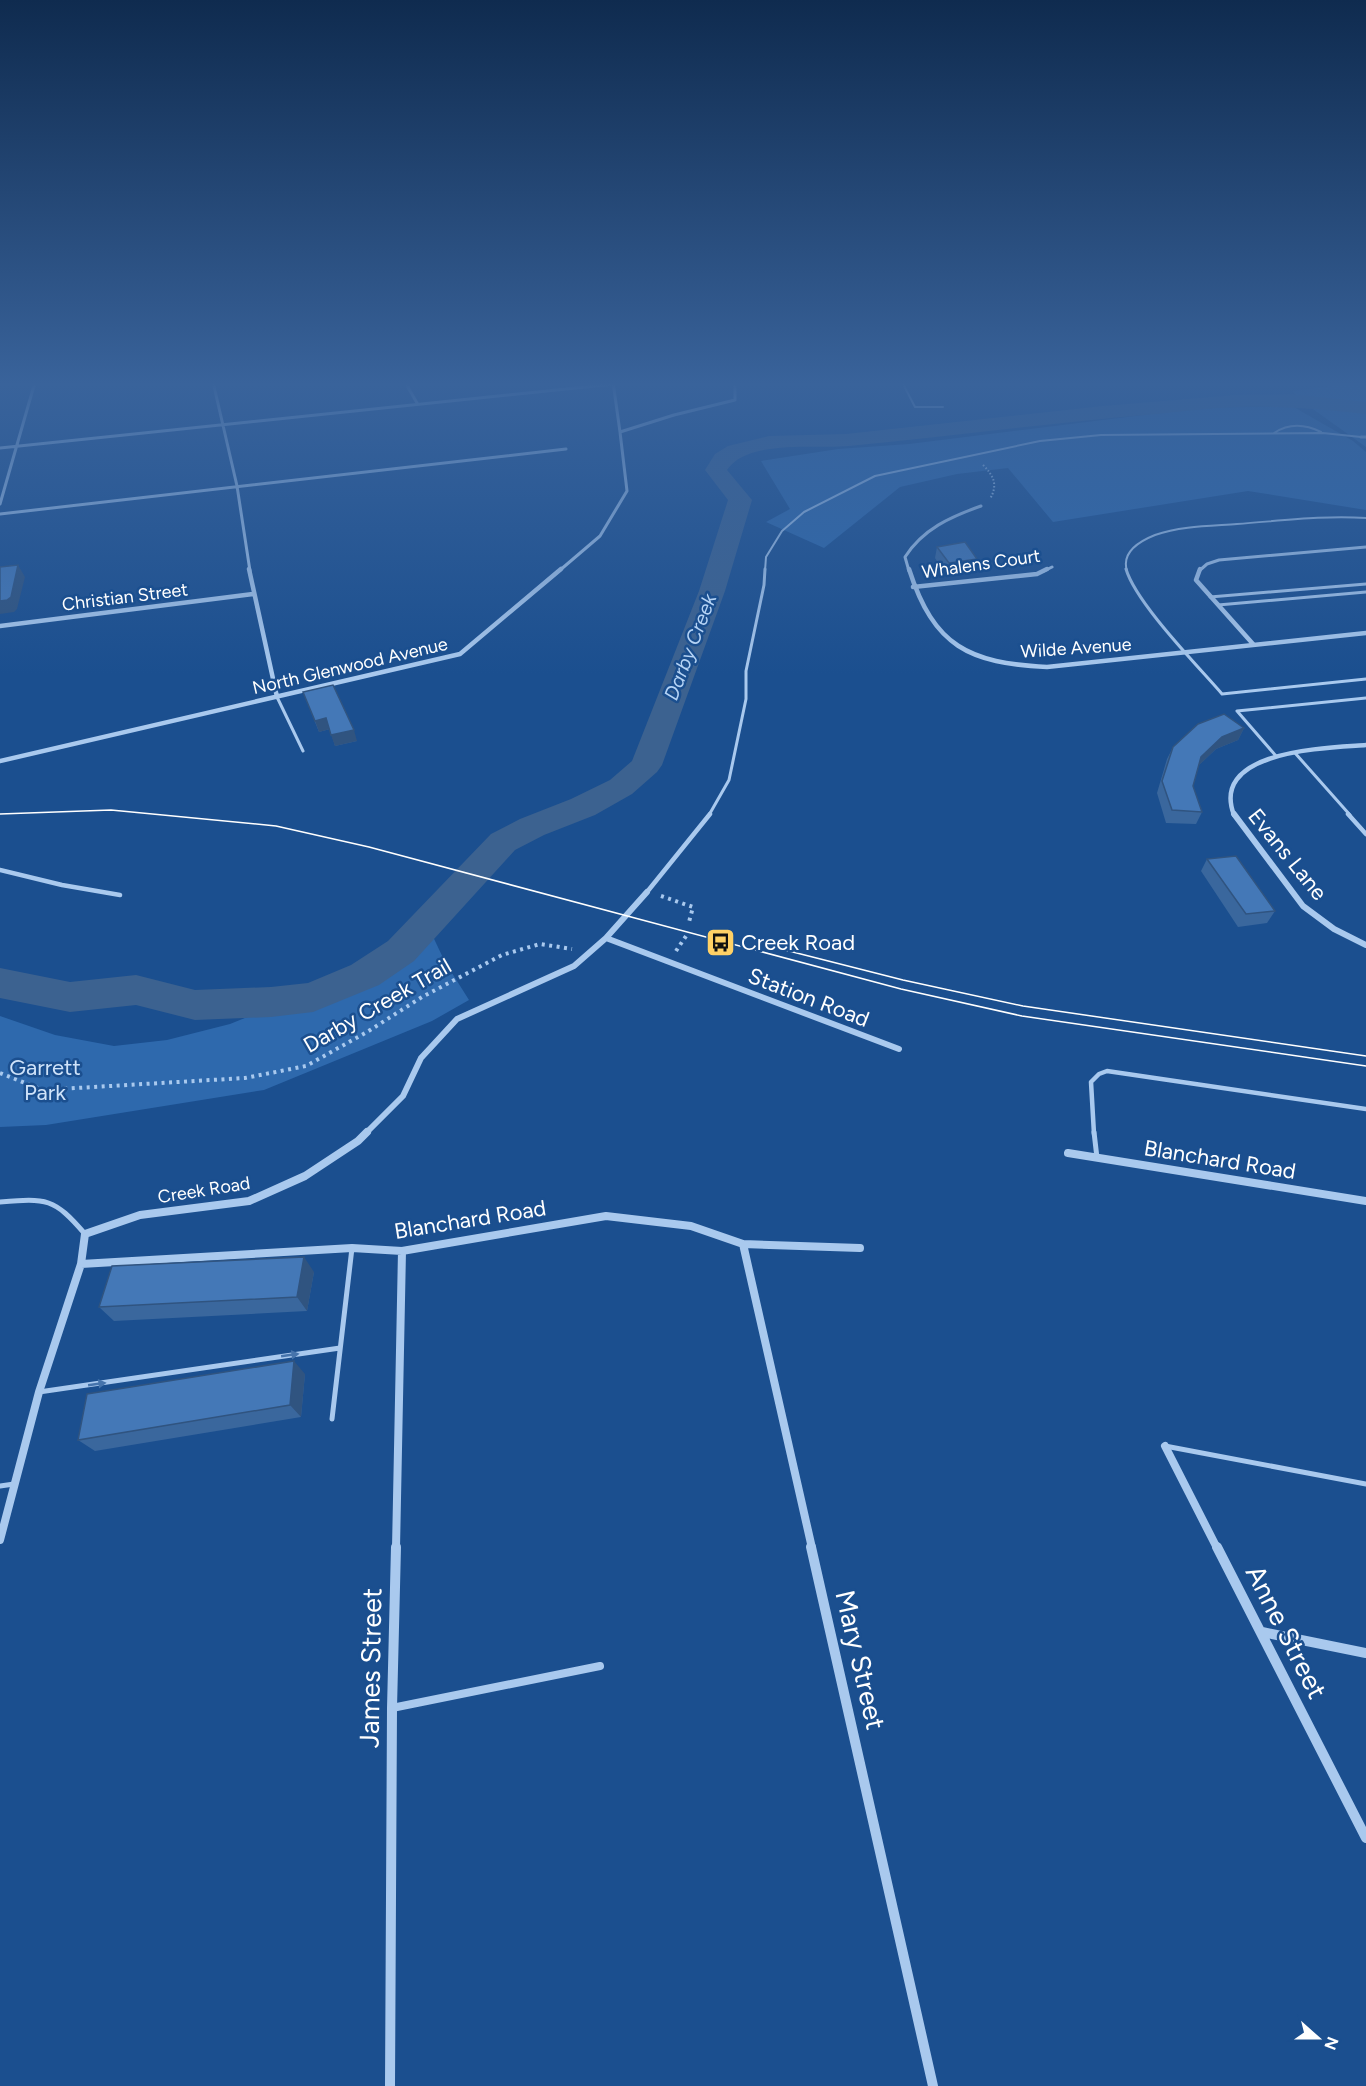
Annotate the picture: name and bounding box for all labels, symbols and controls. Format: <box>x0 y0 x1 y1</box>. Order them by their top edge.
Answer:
street label: Whalens Court <box>920 545 1042 583</box>
street label: Christian Street <box>61 578 189 616</box>
water label: Darby Creek <box>659 589 722 704</box>
street label: North Glenwood Avenue <box>250 633 450 699</box>
street label: Wilde Avenue <box>1020 633 1132 663</box>
street label: Evans Lane <box>1242 803 1333 906</box>
bus stop icon: Creek Road <box>704 926 736 958</box>
place label: Creek Road <box>741 929 855 956</box>
street label: Darby Creek Trail <box>298 952 456 1059</box>
street label: Station Road <box>744 962 873 1033</box>
park label: Garrett Park <box>9 1054 81 1106</box>
street label: Blanchard Road <box>1142 1134 1298 1185</box>
street label: Creek Road <box>156 1172 252 1208</box>
street label: Blanchard Road <box>392 1194 548 1245</box>
one-way arrow <box>281 1351 300 1360</box>
one-way arrow <box>88 1379 107 1388</box>
street label: Anne Street <box>1239 1559 1334 1704</box>
street label: Mary Street <box>828 1587 893 1733</box>
street label: James Street <box>353 1588 388 1748</box>
north arrow <box>1288 2008 1348 2068</box>
text: N <box>1320 2034 1343 2052</box>

